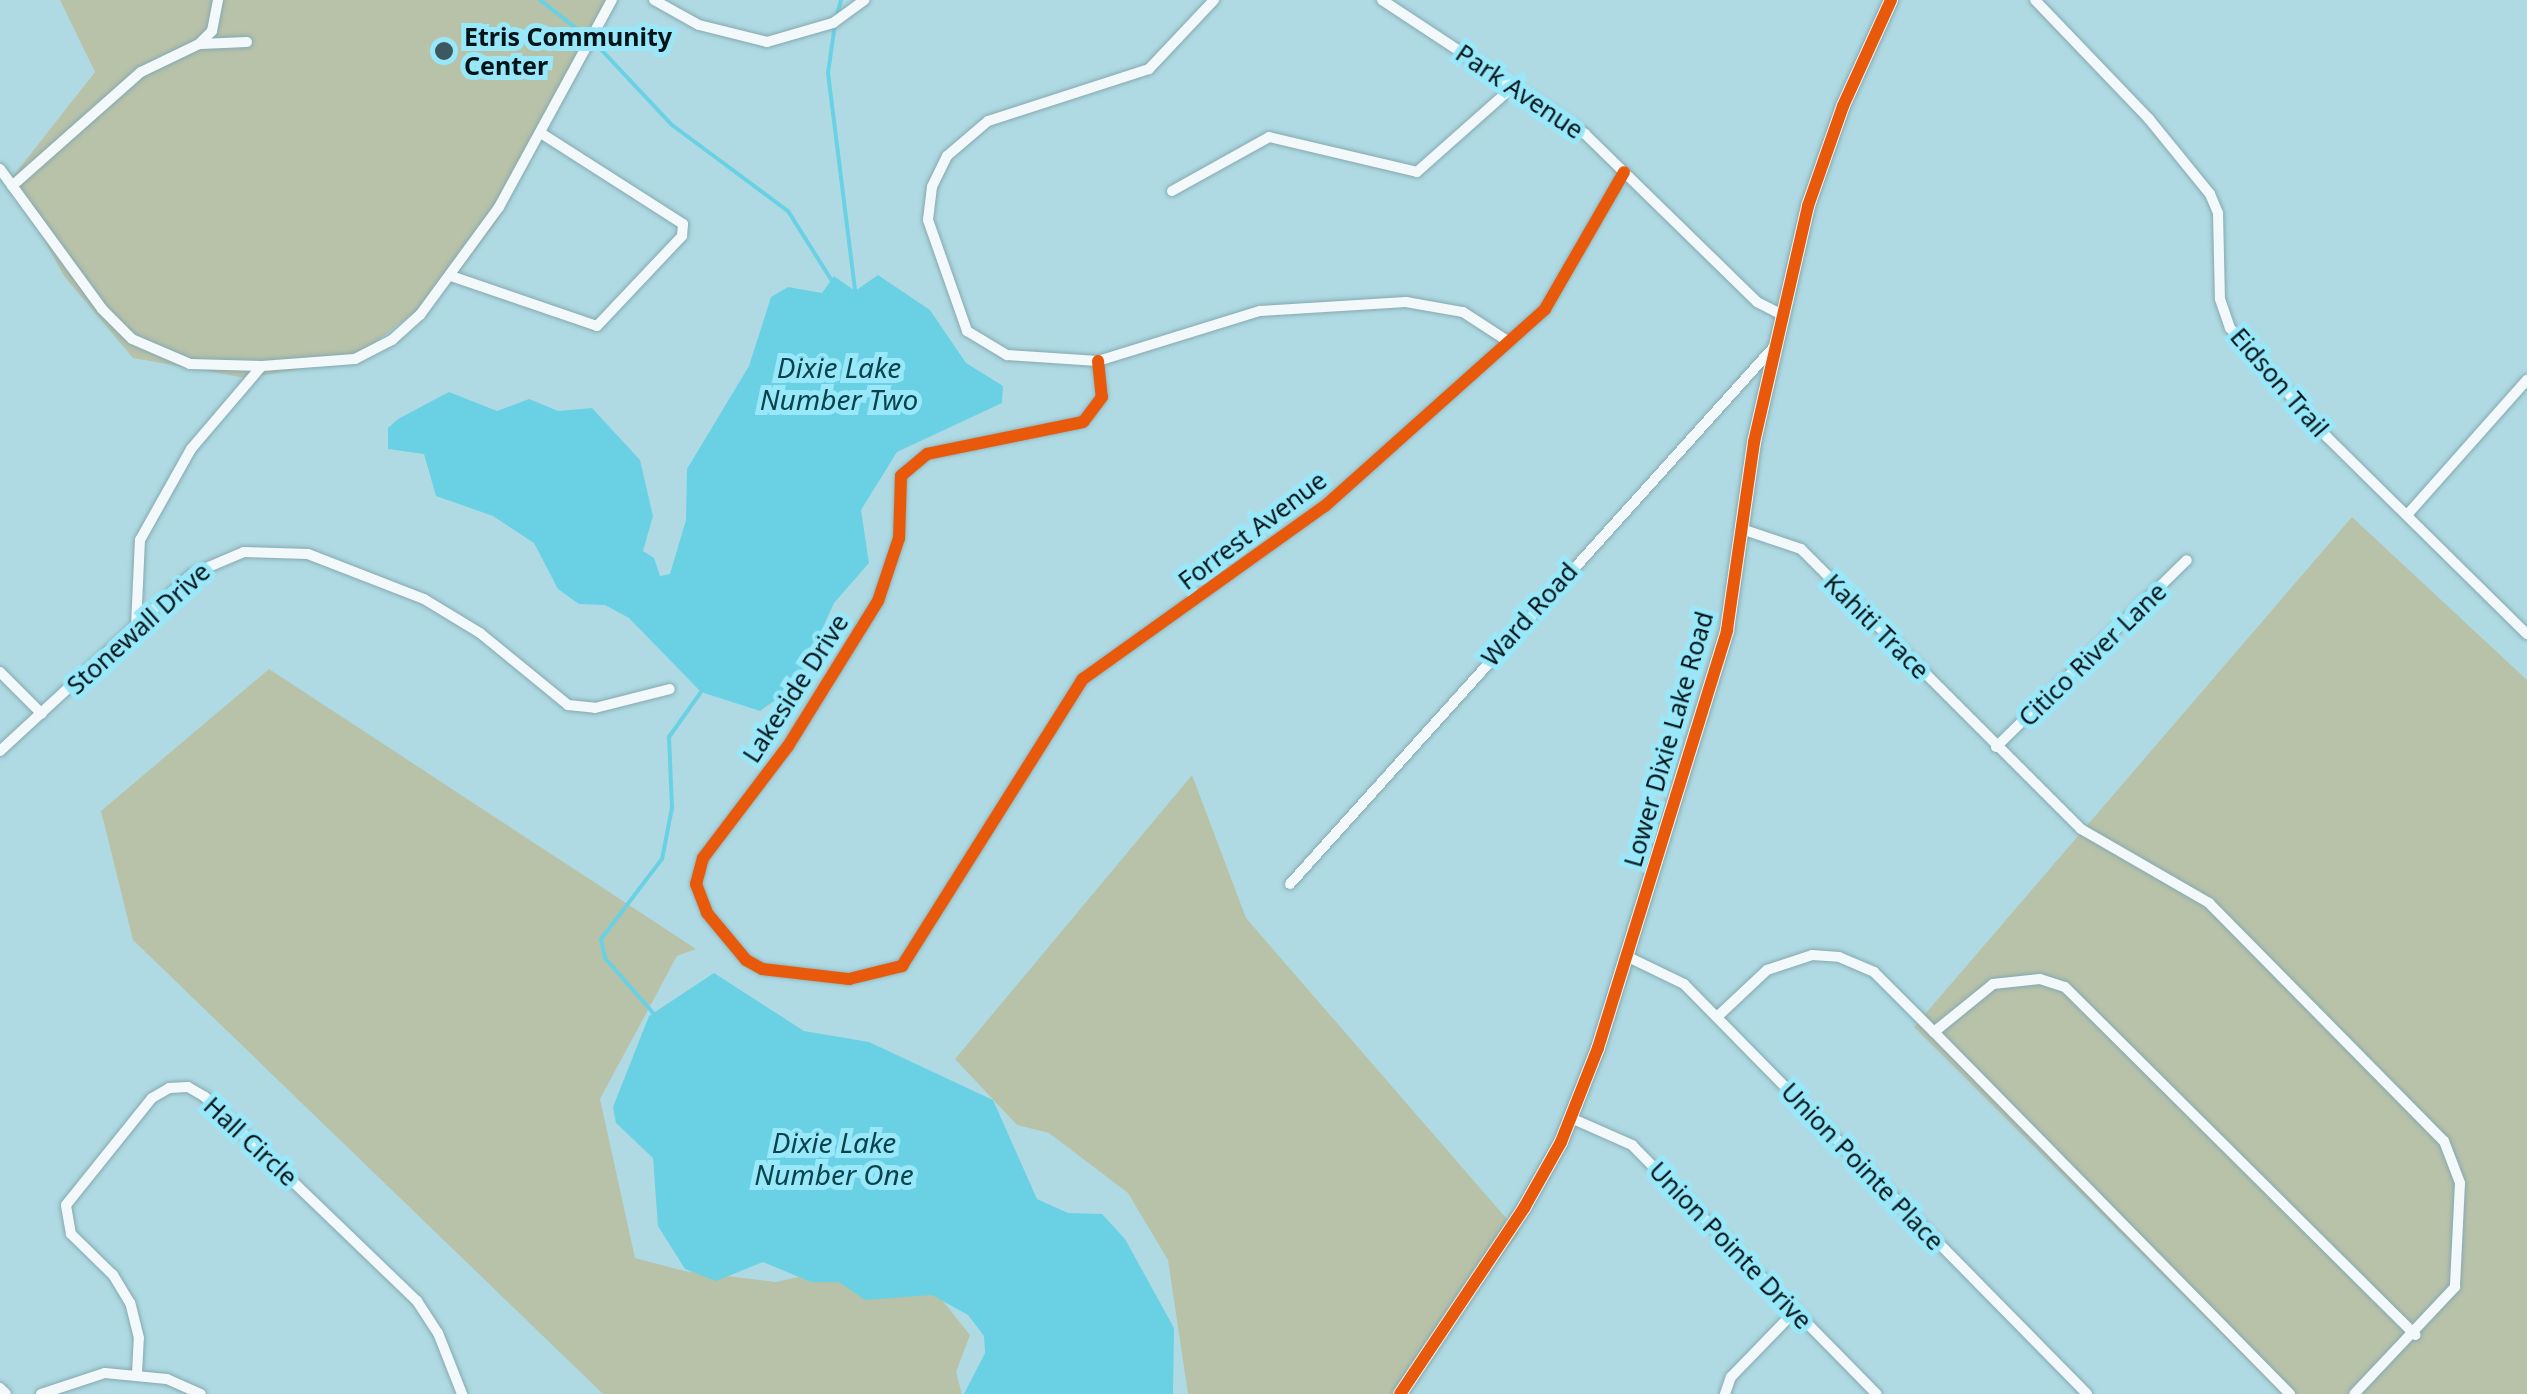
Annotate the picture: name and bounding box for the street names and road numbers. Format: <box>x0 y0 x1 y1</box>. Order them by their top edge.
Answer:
street label: Park Avenue <box>1451 37 1589 145</box>
street label: Eidson Trail <box>2225 322 2335 442</box>
street label: Forrest Avenue <box>1172 465 1332 595</box>
street label: Stonewall Drive <box>60 556 216 700</box>
street label: Ward Road <box>1475 556 1583 672</box>
street label: Kahiti Trace <box>1818 567 1936 685</box>
street label: Citico River Lane <box>2012 576 2172 732</box>
street label: Lakeside Drive <box>736 608 854 768</box>
street label: Lower Dixie Lake Road <box>1617 608 1719 870</box>
street label: Union Pointe Place <box>1776 1076 1950 1256</box>
street label: Hall Circle <box>198 1090 304 1192</box>
street label: Union Pointe Drive <box>1644 1155 1818 1335</box>

